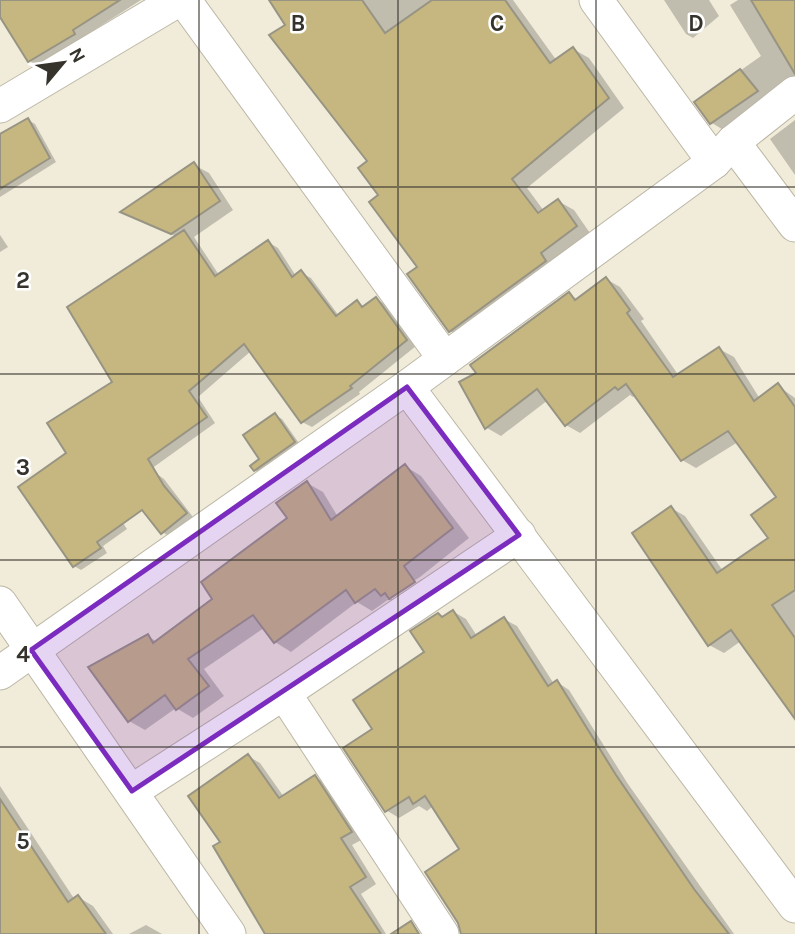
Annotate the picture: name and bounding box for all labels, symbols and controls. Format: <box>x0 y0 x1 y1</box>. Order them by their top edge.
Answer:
text: B <box>291 10 305 37</box>
text: C <box>490 10 504 37</box>
text: D <box>688 10 704 37</box>
north arrow <box>28 28 98 98</box>
text: N <box>64 44 90 67</box>
text: 2 <box>16 267 30 294</box>
text: 3 <box>16 454 30 481</box>
text: 4 <box>16 641 30 668</box>
text: 5 <box>16 828 30 855</box>

